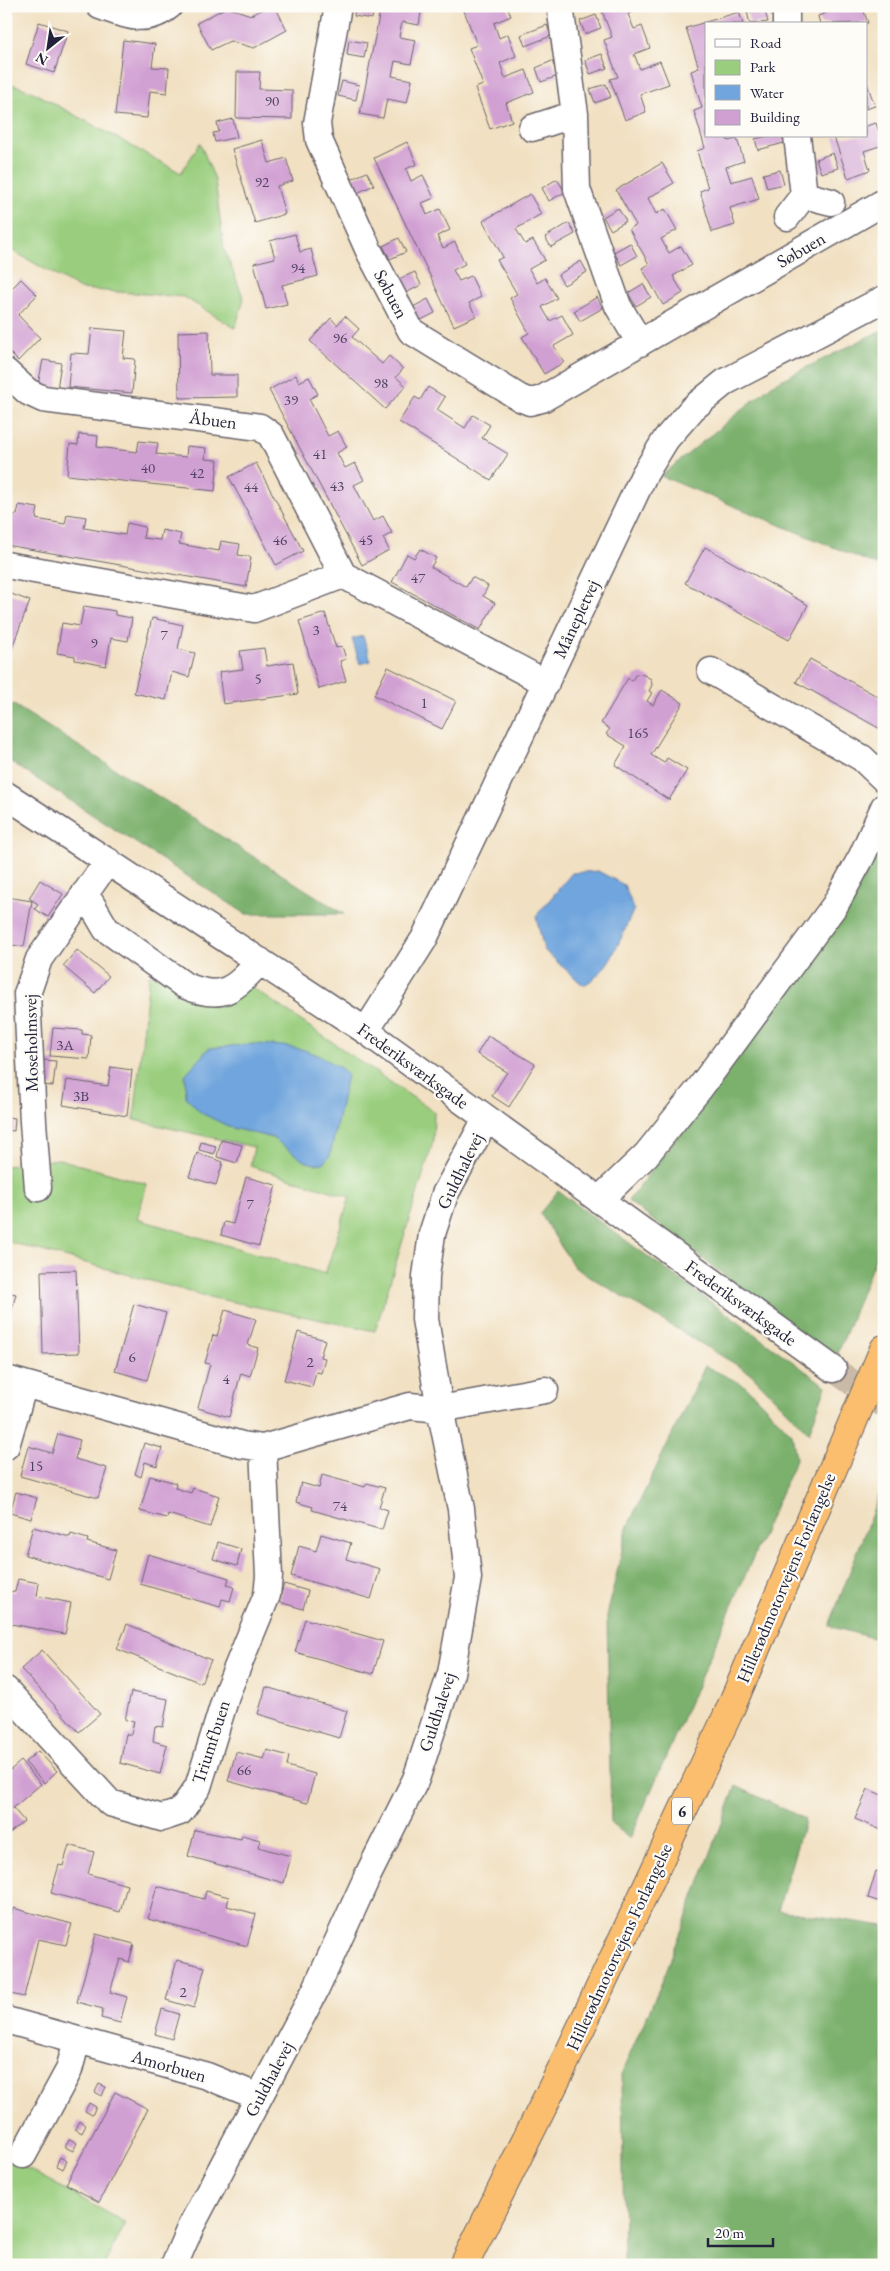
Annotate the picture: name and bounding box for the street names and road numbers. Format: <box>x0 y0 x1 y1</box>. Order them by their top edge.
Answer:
street label: Søbuen <box>772 226 830 273</box>
street label: Søbuen <box>369 265 414 323</box>
street label: Åbuen <box>187 405 239 434</box>
street label: Månepletvej <box>547 576 604 662</box>
street label: Moseholmsvej <box>18 994 43 1092</box>
street label: Frederiksværksgade <box>353 1018 473 1114</box>
street label: Guldhalevej <box>431 1129 488 1213</box>
street label: Frederiksværksgade <box>681 1255 801 1351</box>
street label: Hillerødmotorvejens Forlængelse <box>731 1469 840 1686</box>
street label: Guldhalevej <box>413 1669 460 1755</box>
street label: Triumfbuen <box>186 1697 235 1787</box>
road number: 6 <box>672 1798 692 1824</box>
street label: Hillerødmotorvejens Forlængelse <box>560 1840 677 2054</box>
street label: Guldhalevej <box>239 2037 298 2121</box>
street label: Amorbuen <box>128 2044 210 2087</box>

